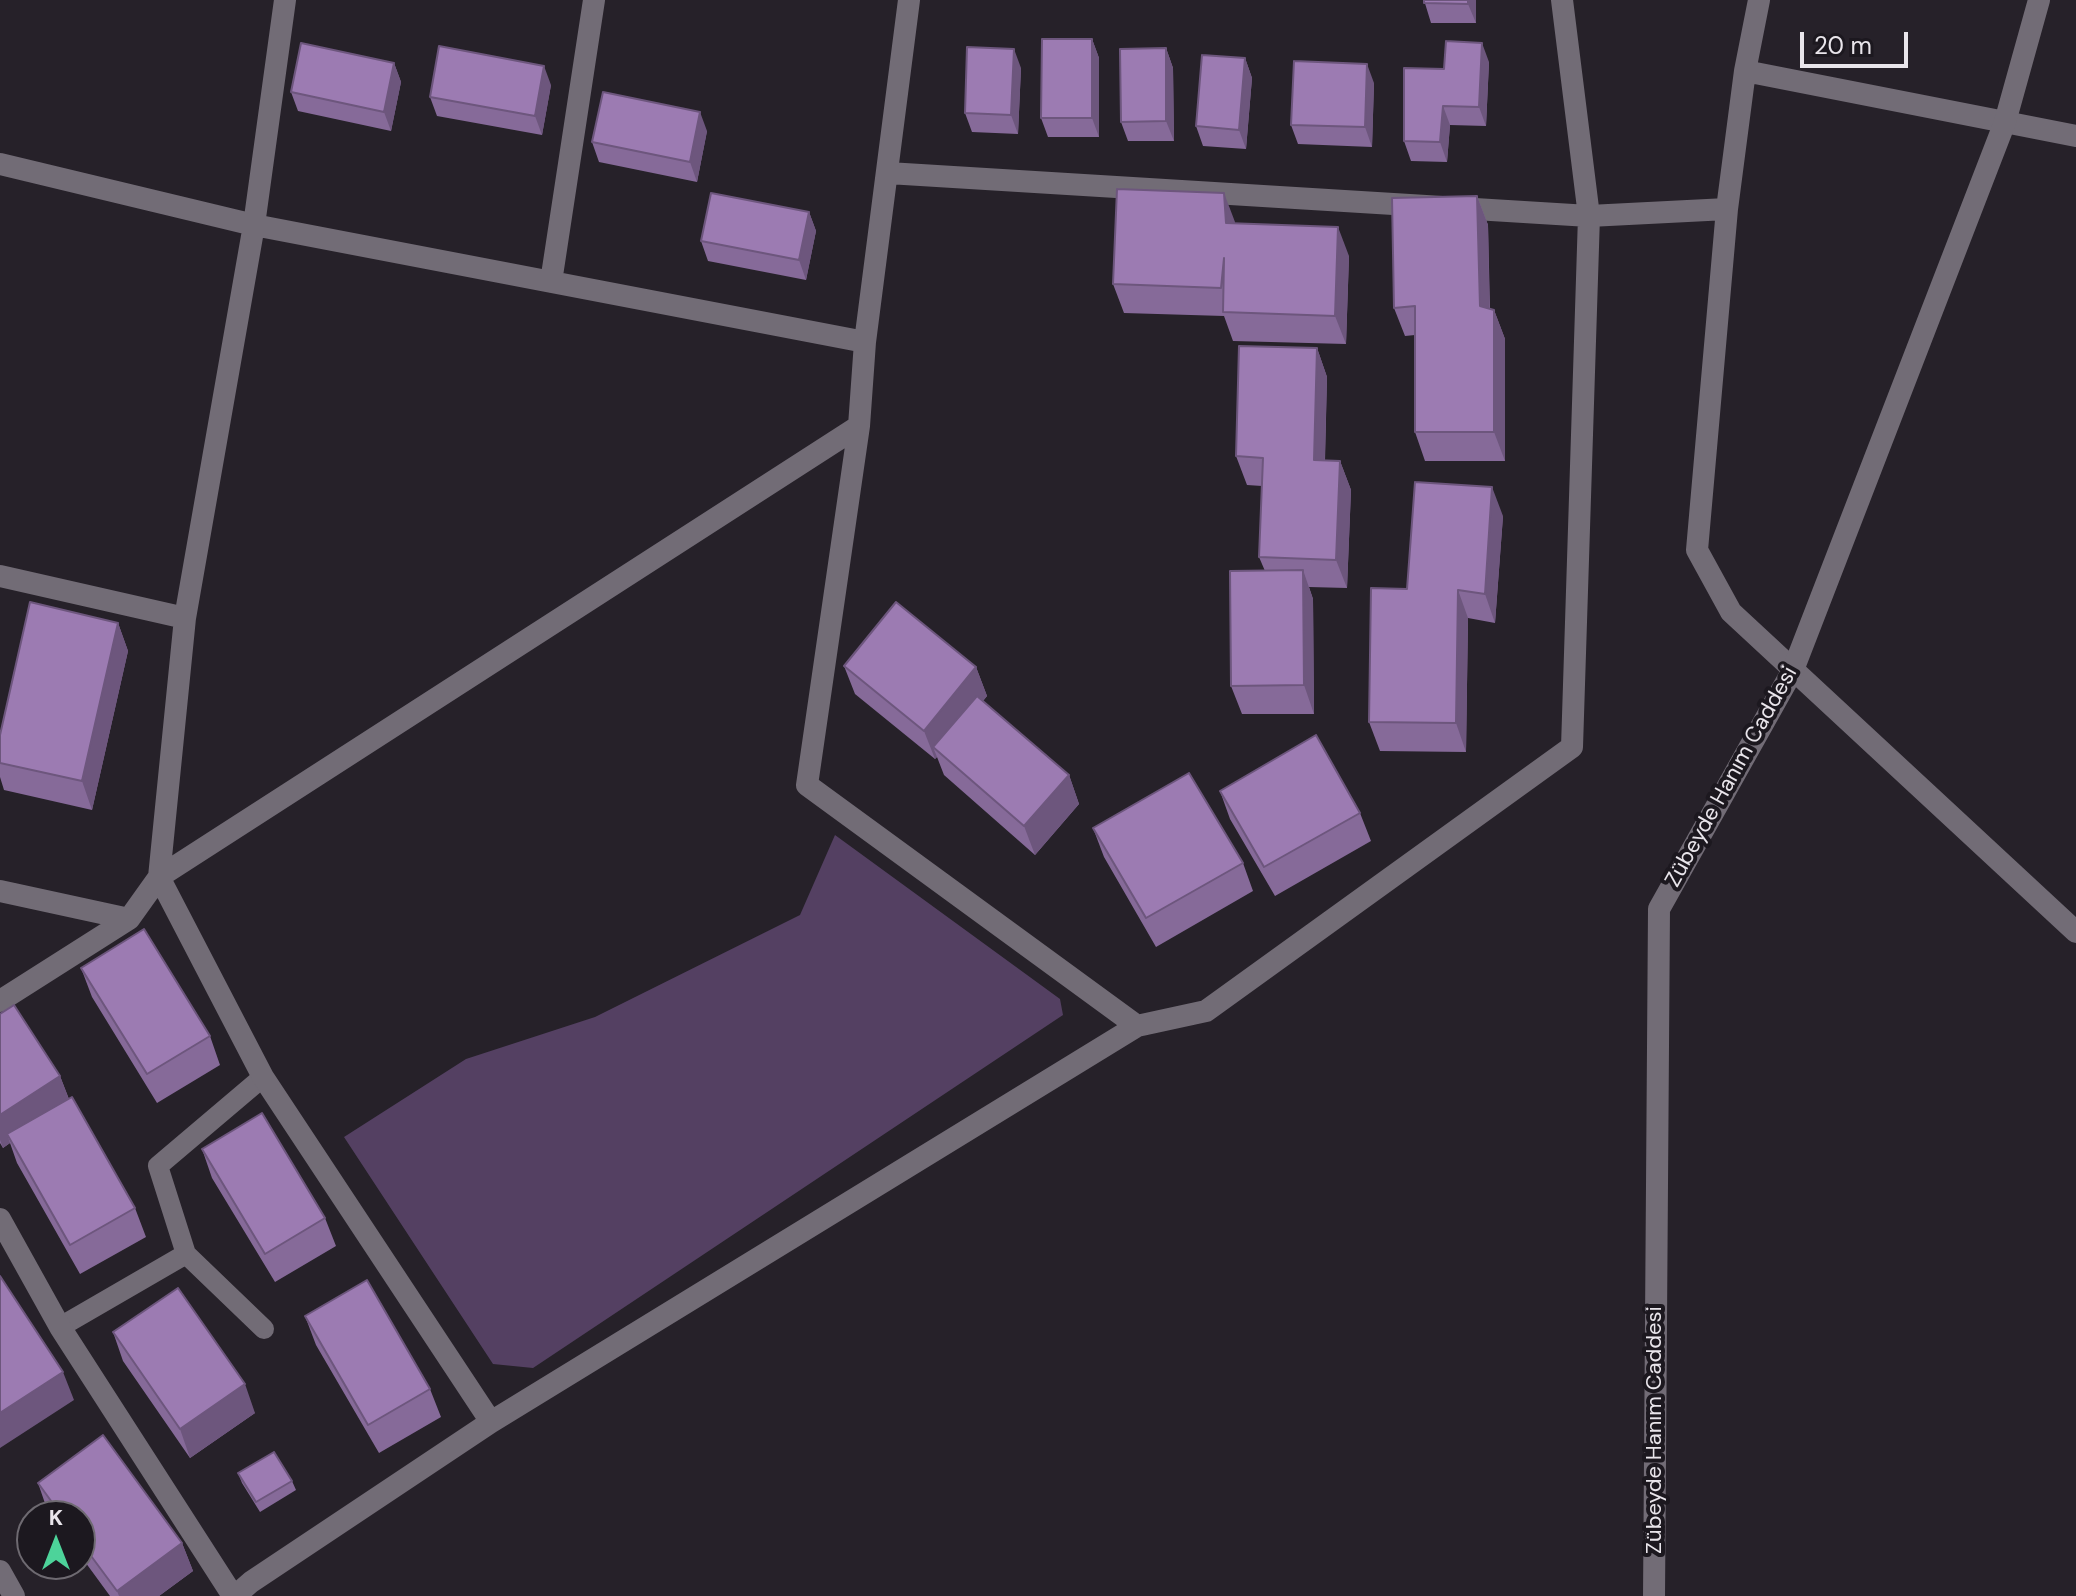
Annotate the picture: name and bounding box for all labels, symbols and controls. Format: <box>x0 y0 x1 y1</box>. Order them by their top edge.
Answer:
scale bar <box>1804 16 1912 66</box>
text: 20 m <box>1814 30 1872 61</box>
street label: Zübeyde Hanım Caddesi <box>1660 662 1804 892</box>
street label: Zübeyde Hanım Caddesi <box>1642 1306 1668 1554</box>
north arrow <box>16 1500 96 1580</box>
text: K <box>49 1503 63 1532</box>

